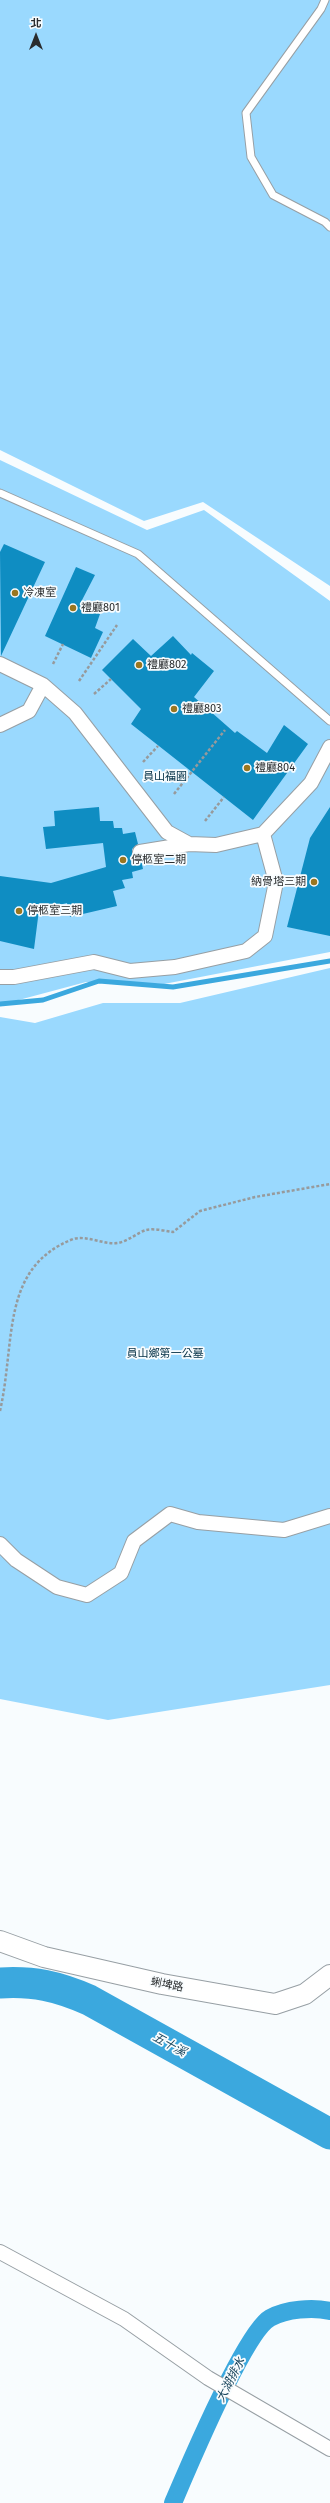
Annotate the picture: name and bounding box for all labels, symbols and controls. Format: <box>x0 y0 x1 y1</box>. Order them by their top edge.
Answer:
north arrow <box>16 16 56 56</box>
text: 北 <box>31 17 42 30</box>
place label: 冷凍室 <box>23 586 56 600</box>
marker: 冷凍室 <box>10 588 20 598</box>
place label: 禮廳801 <box>81 601 120 615</box>
marker: 禮廳801 <box>68 603 78 613</box>
place label: 禮廳802 <box>147 658 187 672</box>
marker: 禮廳802 <box>134 660 144 670</box>
place label: 禮廳803 <box>182 702 222 716</box>
marker: 禮廳803 <box>169 704 179 714</box>
place label: 禮廳804 <box>255 761 295 775</box>
marker: 禮廳804 <box>242 763 252 773</box>
park label: 員山福園 <box>143 770 187 784</box>
place label: 停柩室二期 <box>131 853 186 867</box>
marker: 停柩室二期 <box>118 855 128 865</box>
place label: 納骨塔三期 <box>251 875 306 889</box>
marker: 納骨塔三期 <box>309 877 319 887</box>
place label: 停柩室三期 <box>27 904 82 918</box>
marker: 停柩室三期 <box>14 906 24 916</box>
park label: 員山鄉第一公墓 <box>127 1347 203 1361</box>
street label: 蜊埤路 <box>150 1975 184 1995</box>
water label: 五十溪 <box>150 2030 188 2060</box>
water label: 大湖排水 <box>214 2355 248 2405</box>

